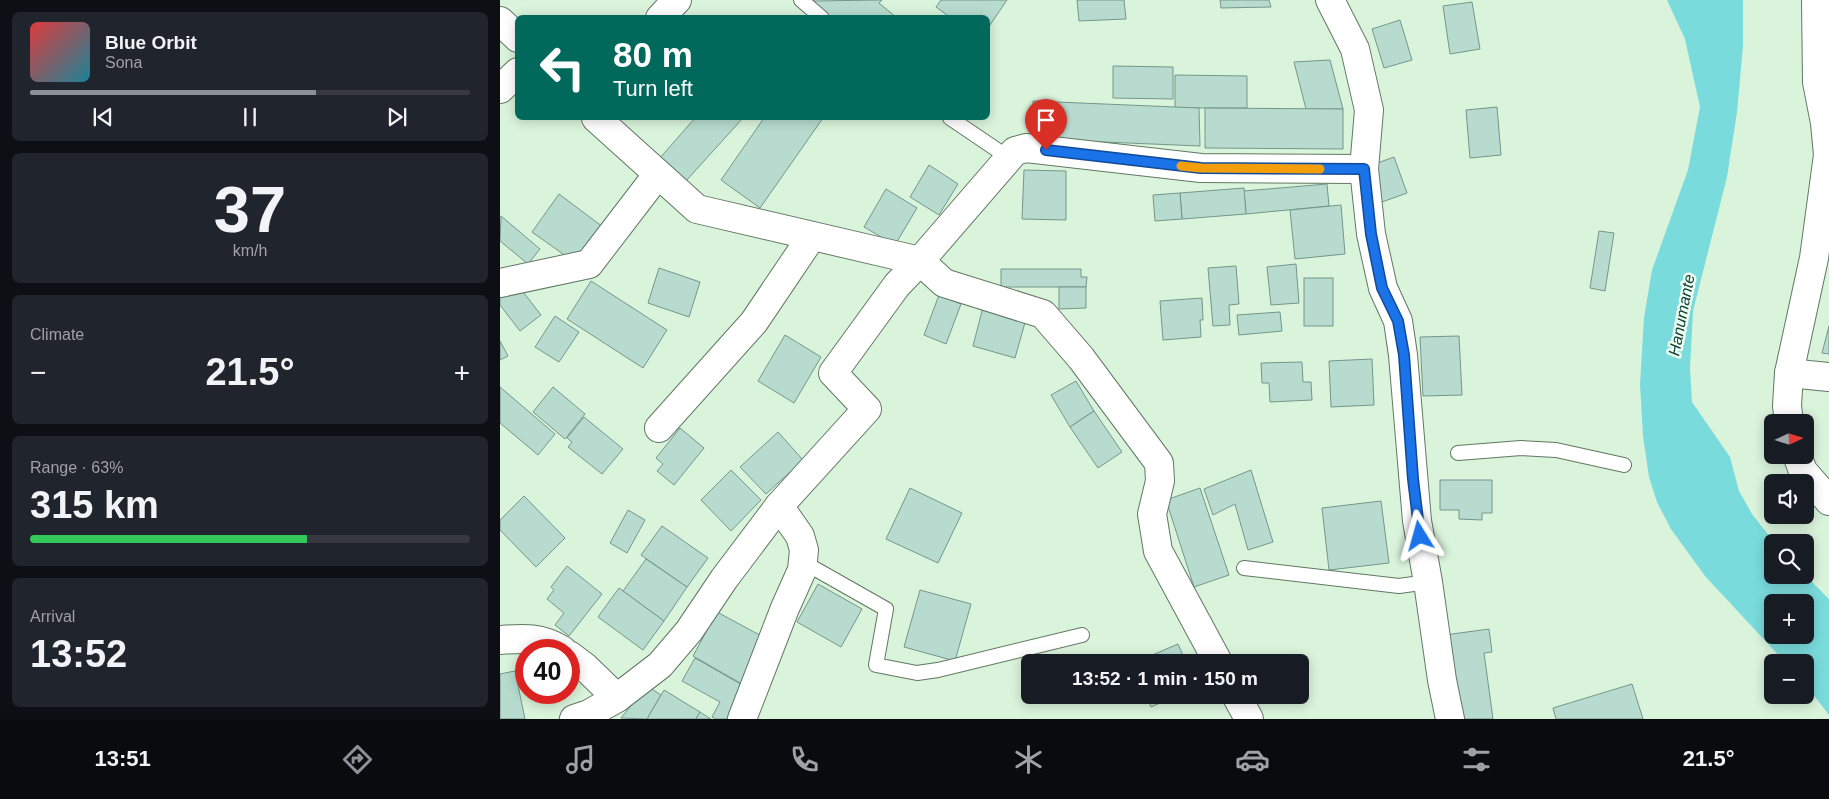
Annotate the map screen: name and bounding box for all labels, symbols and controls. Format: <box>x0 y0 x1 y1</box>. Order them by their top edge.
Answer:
text: Blue Orbit <box>105 32 197 53</box>
icon: left <box>530 35 595 100</box>
text: 80 m <box>613 35 693 74</box>
text: Sona <box>105 54 142 71</box>
text: Turn left <box>613 76 693 101</box>
pin <box>1025 99 1067 150</box>
icon: previous <box>89 103 117 131</box>
icon: pause <box>236 103 264 131</box>
icon: next <box>383 103 411 131</box>
icon: arrive <box>1032 106 1060 134</box>
text: 37 <box>214 173 286 246</box>
text: km/h <box>233 242 267 259</box>
water label: Hanumante <box>1665 273 1698 357</box>
text: Climate <box>30 326 84 343</box>
text: 21.5° <box>205 351 295 393</box>
text: − <box>30 357 46 388</box>
text: + <box>454 357 470 388</box>
north arrow <box>1764 414 1814 464</box>
map controls <box>1764 414 1814 704</box>
text: Range · 63% <box>30 459 123 476</box>
button: sound <box>1764 474 1814 524</box>
text: 315 km <box>30 484 159 526</box>
position arrow <box>1393 509 1445 561</box>
button: search <box>1764 534 1814 584</box>
button: + <box>1764 594 1814 644</box>
text: Arrival <box>30 608 75 625</box>
text: 13:52 <box>30 633 127 675</box>
speed limit sign: 40 <box>515 639 580 704</box>
button: − <box>1764 654 1814 704</box>
text: 13:52 · 1 min · 150 m <box>1072 668 1258 689</box>
icon: directions <box>340 742 375 777</box>
icon: music <box>563 742 598 777</box>
icon: phone <box>787 742 822 777</box>
icon: climate <box>1011 742 1046 777</box>
icon: car <box>1235 742 1270 777</box>
icon: filters <box>1459 742 1494 777</box>
text: 13:51 <box>94 746 151 771</box>
text: 21.5° <box>1683 746 1734 771</box>

